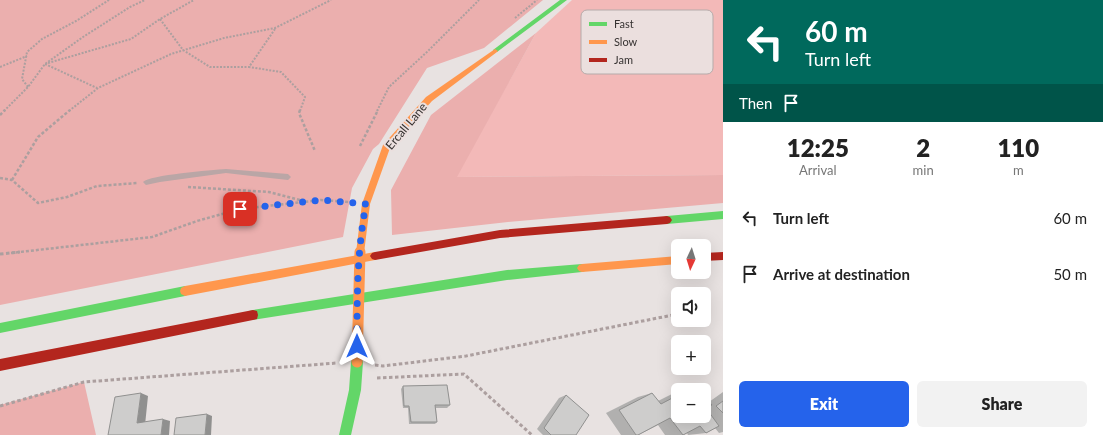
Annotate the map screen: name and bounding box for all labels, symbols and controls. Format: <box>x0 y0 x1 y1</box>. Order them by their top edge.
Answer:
legend <box>581 10 713 74</box>
text: 60 m <box>805 14 868 48</box>
icon: left <box>739 16 791 68</box>
text: Fast <box>614 17 634 30</box>
text: Slow <box>614 35 638 48</box>
text: Turn left <box>805 48 871 70</box>
text: Jam <box>614 53 633 66</box>
icon: arrive <box>780 92 802 114</box>
text: Then <box>739 94 772 112</box>
street label: Ercall Lane <box>382 100 430 152</box>
text: 12:25 <box>787 133 849 162</box>
text: 2 <box>916 133 930 162</box>
text: 110 <box>997 133 1039 162</box>
text: Arrival <box>799 162 837 178</box>
text: min <box>913 162 934 178</box>
text: m <box>1013 162 1024 178</box>
pin <box>223 192 257 226</box>
icon: arrive <box>229 198 251 220</box>
icon: left <box>739 207 761 229</box>
text: Turn left <box>773 209 829 227</box>
text: 60 m <box>1053 209 1087 227</box>
north arrow <box>671 239 711 279</box>
map controls <box>671 239 711 423</box>
icon: arrive <box>739 263 761 285</box>
text: Arrive at destination <box>773 265 910 283</box>
text: 50 m <box>1053 265 1087 283</box>
button: sound <box>671 287 711 327</box>
position arrow <box>336 325 378 367</box>
button: + <box>671 335 711 375</box>
button: Exit <box>739 381 909 427</box>
button: Share <box>917 381 1087 427</box>
button: − <box>671 383 711 423</box>

